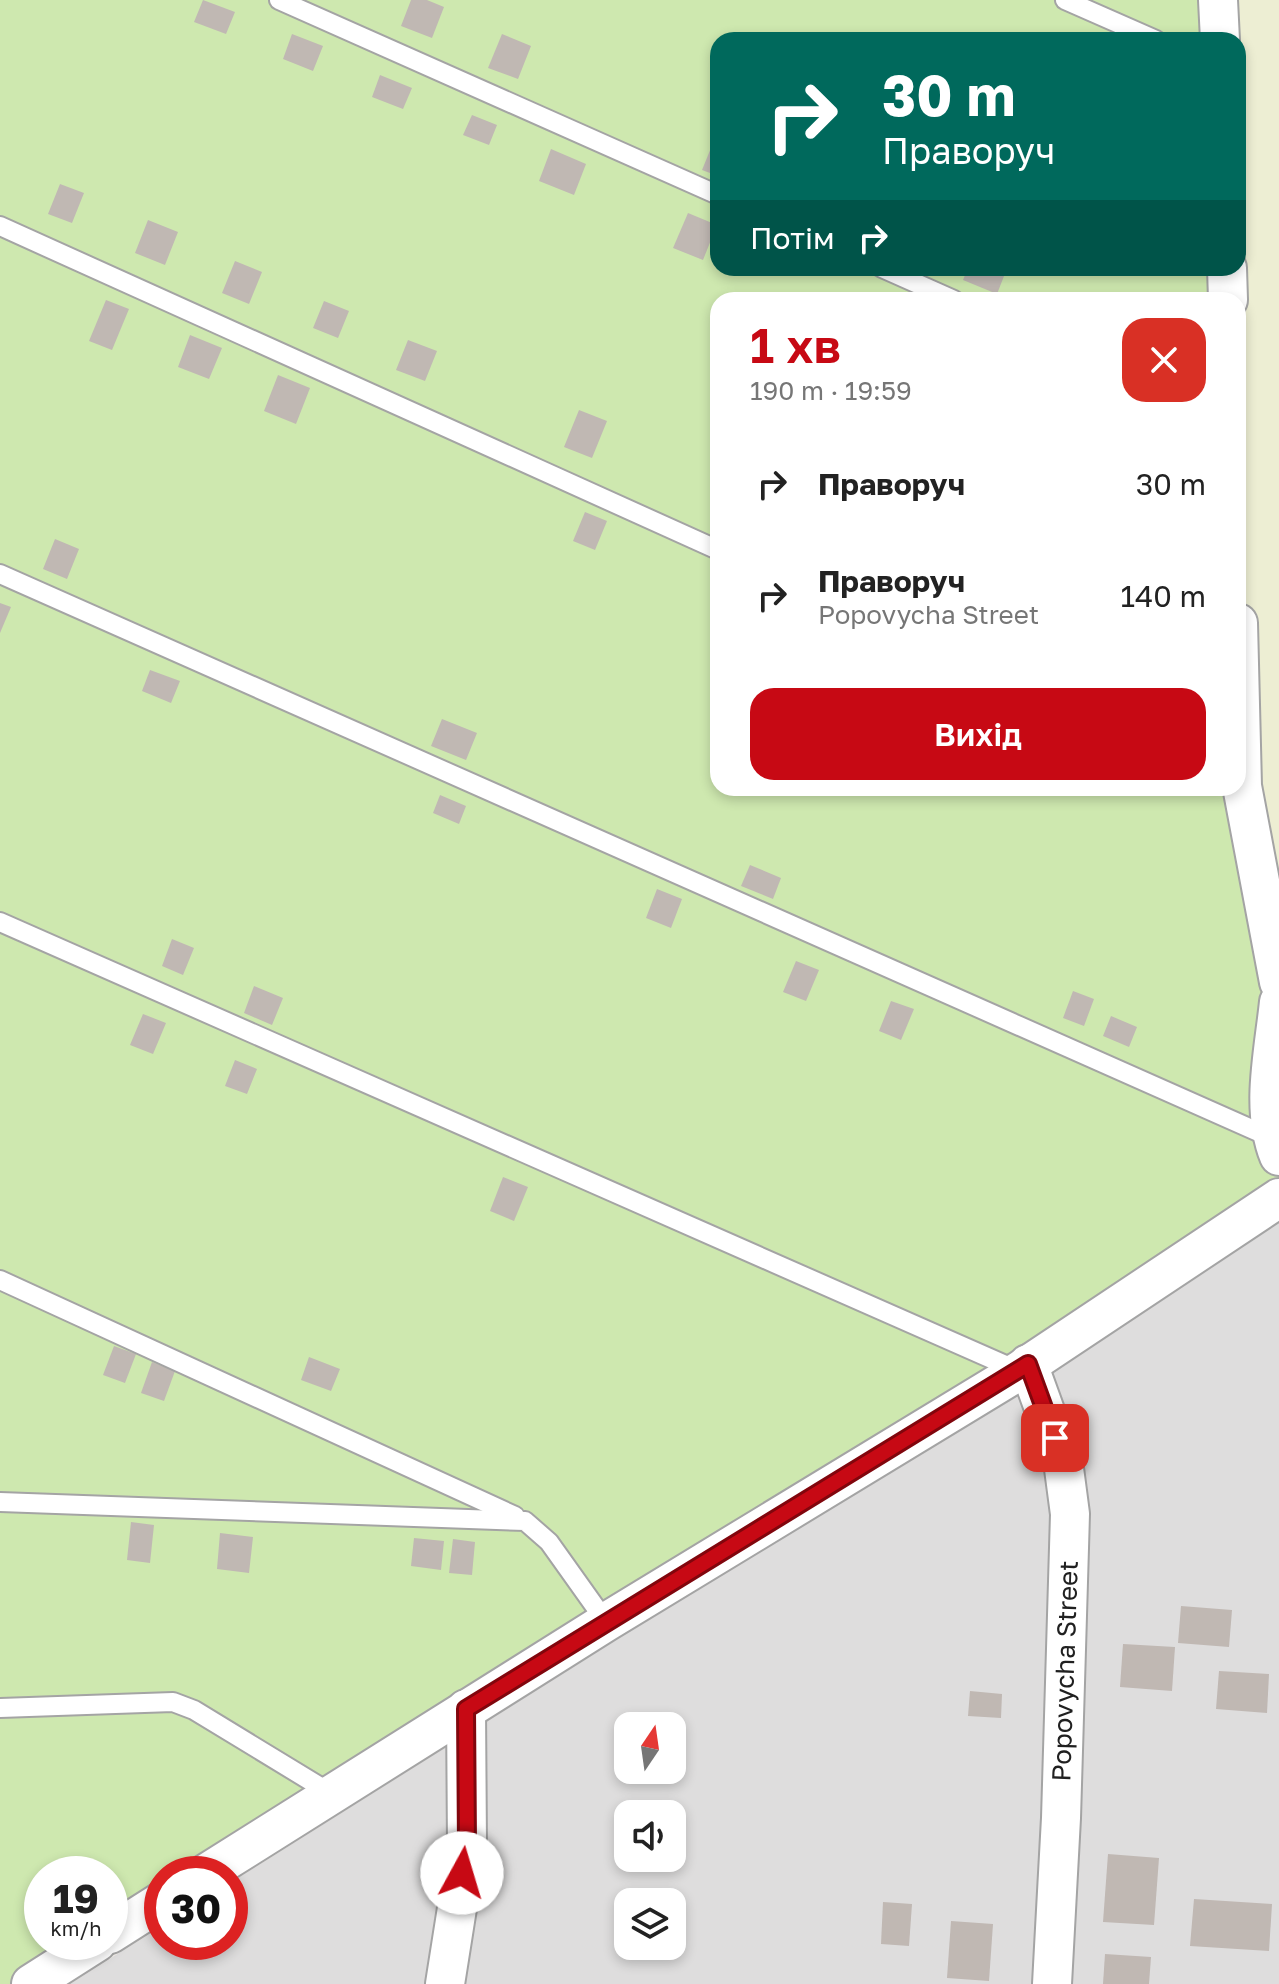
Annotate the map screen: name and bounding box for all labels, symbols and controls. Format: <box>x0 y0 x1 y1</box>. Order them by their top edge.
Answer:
text: 30 m <box>882 61 1016 128</box>
icon: right <box>750 64 854 168</box>
text: Праворуч <box>882 129 1055 172</box>
icon: right <box>851 216 895 260</box>
text: Потім <box>750 220 835 256</box>
text: 1 хв <box>750 316 841 374</box>
button: close <box>1122 318 1206 402</box>
text: 190 m · 19:59 <box>750 375 912 406</box>
icon: right <box>750 462 794 506</box>
text: Праворуч <box>818 466 965 502</box>
text: 30 m <box>1136 466 1206 502</box>
text: Праворуч <box>818 563 965 599</box>
icon: right <box>750 574 794 618</box>
text: 140 m <box>1121 578 1206 614</box>
text: Popovycha Street <box>818 599 1039 630</box>
button: Вихід <box>750 688 1206 780</box>
pin <box>1021 1404 1089 1472</box>
icon: arrive <box>1033 1416 1077 1460</box>
street label: Popovycha Street <box>1045 1560 1084 1782</box>
north arrow <box>614 1712 686 1784</box>
map controls <box>614 1712 686 1960</box>
button: sound <box>614 1800 686 1872</box>
position arrow <box>420 1831 504 1915</box>
speed limit sign: 30 <box>144 1856 248 1960</box>
text: 19 <box>53 1874 99 1922</box>
button: layers <box>614 1888 686 1960</box>
text: km/h <box>51 1916 101 1940</box>

